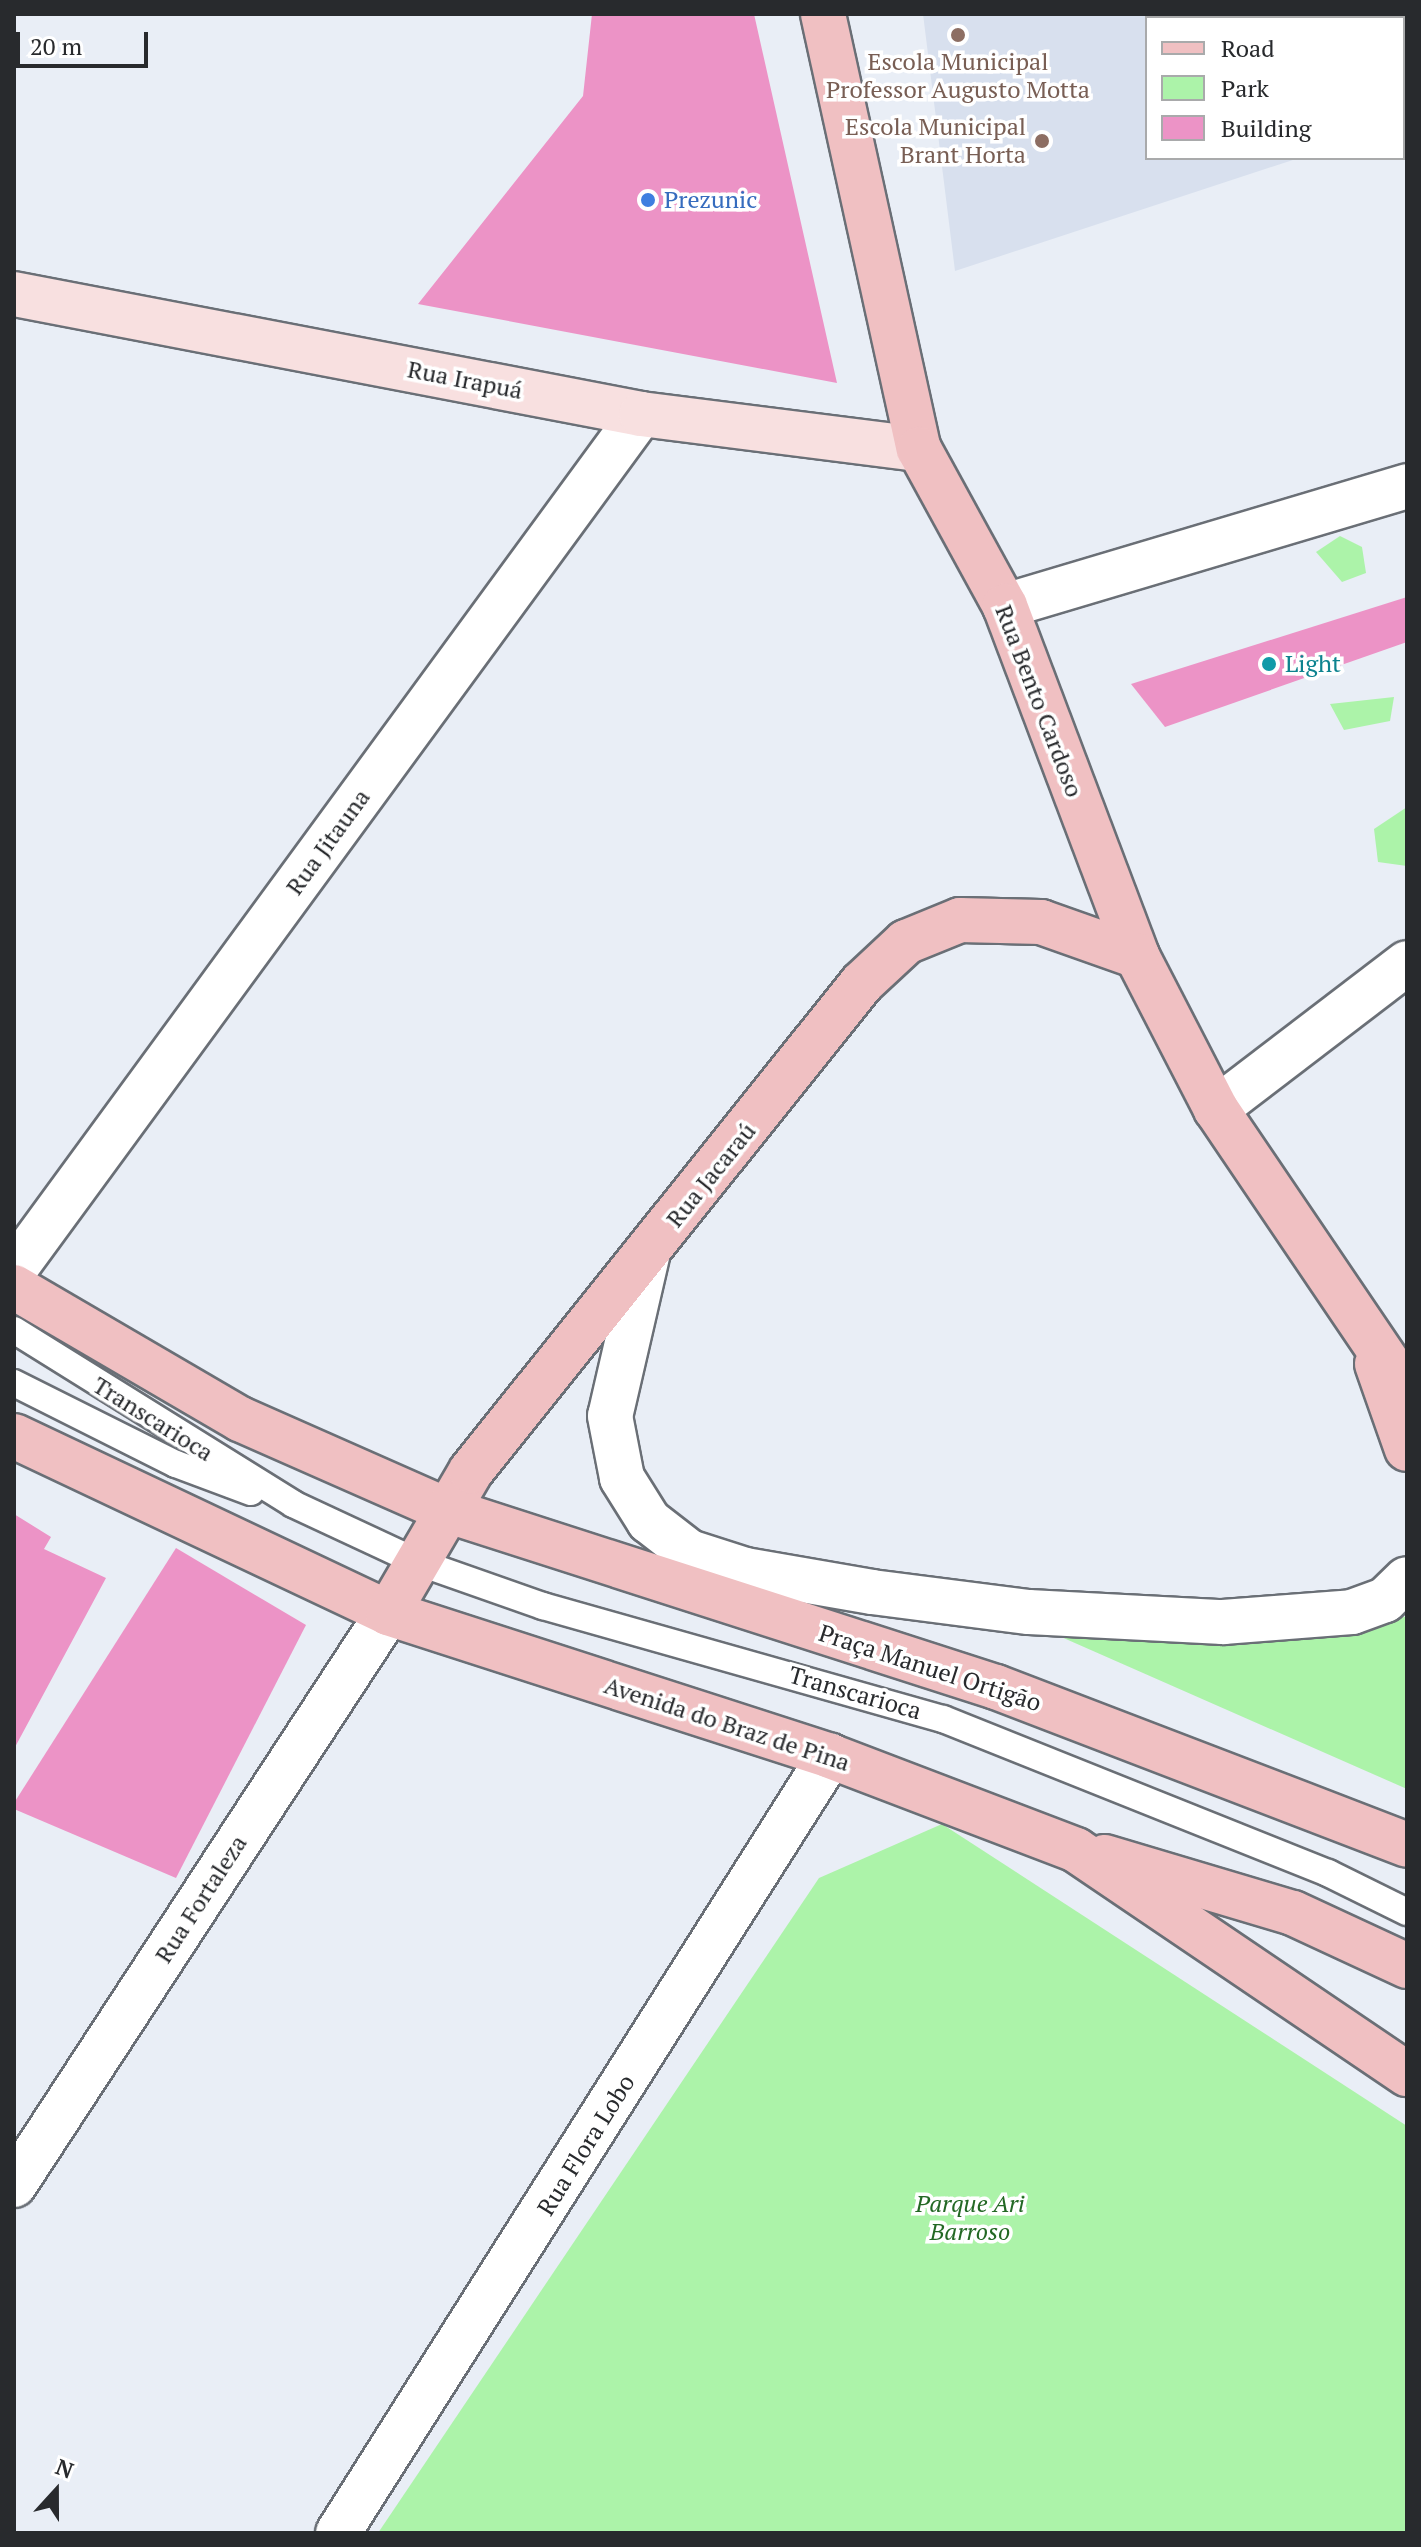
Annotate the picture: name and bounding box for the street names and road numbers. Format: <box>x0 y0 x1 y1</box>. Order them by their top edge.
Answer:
street label: Rua Irapuá <box>405 355 525 405</box>
street label: Rua Bento Cardoso <box>989 601 1089 801</box>
street label: Rua Jitauna <box>280 784 376 900</box>
street label: Rua Jacaraú <box>660 1117 762 1233</box>
street label: Transcarioca <box>88 1371 218 1467</box>
street label: Praça Manuel Ortigão <box>815 1618 1045 1718</box>
street label: Transcarioca <box>785 1660 925 1726</box>
street label: Avenida do Braz de Pina <box>601 1671 853 1777</box>
street label: Rua Fortaleza <box>149 1830 253 1968</box>
street label: Rua Flora Lobo <box>531 2069 641 2221</box>

